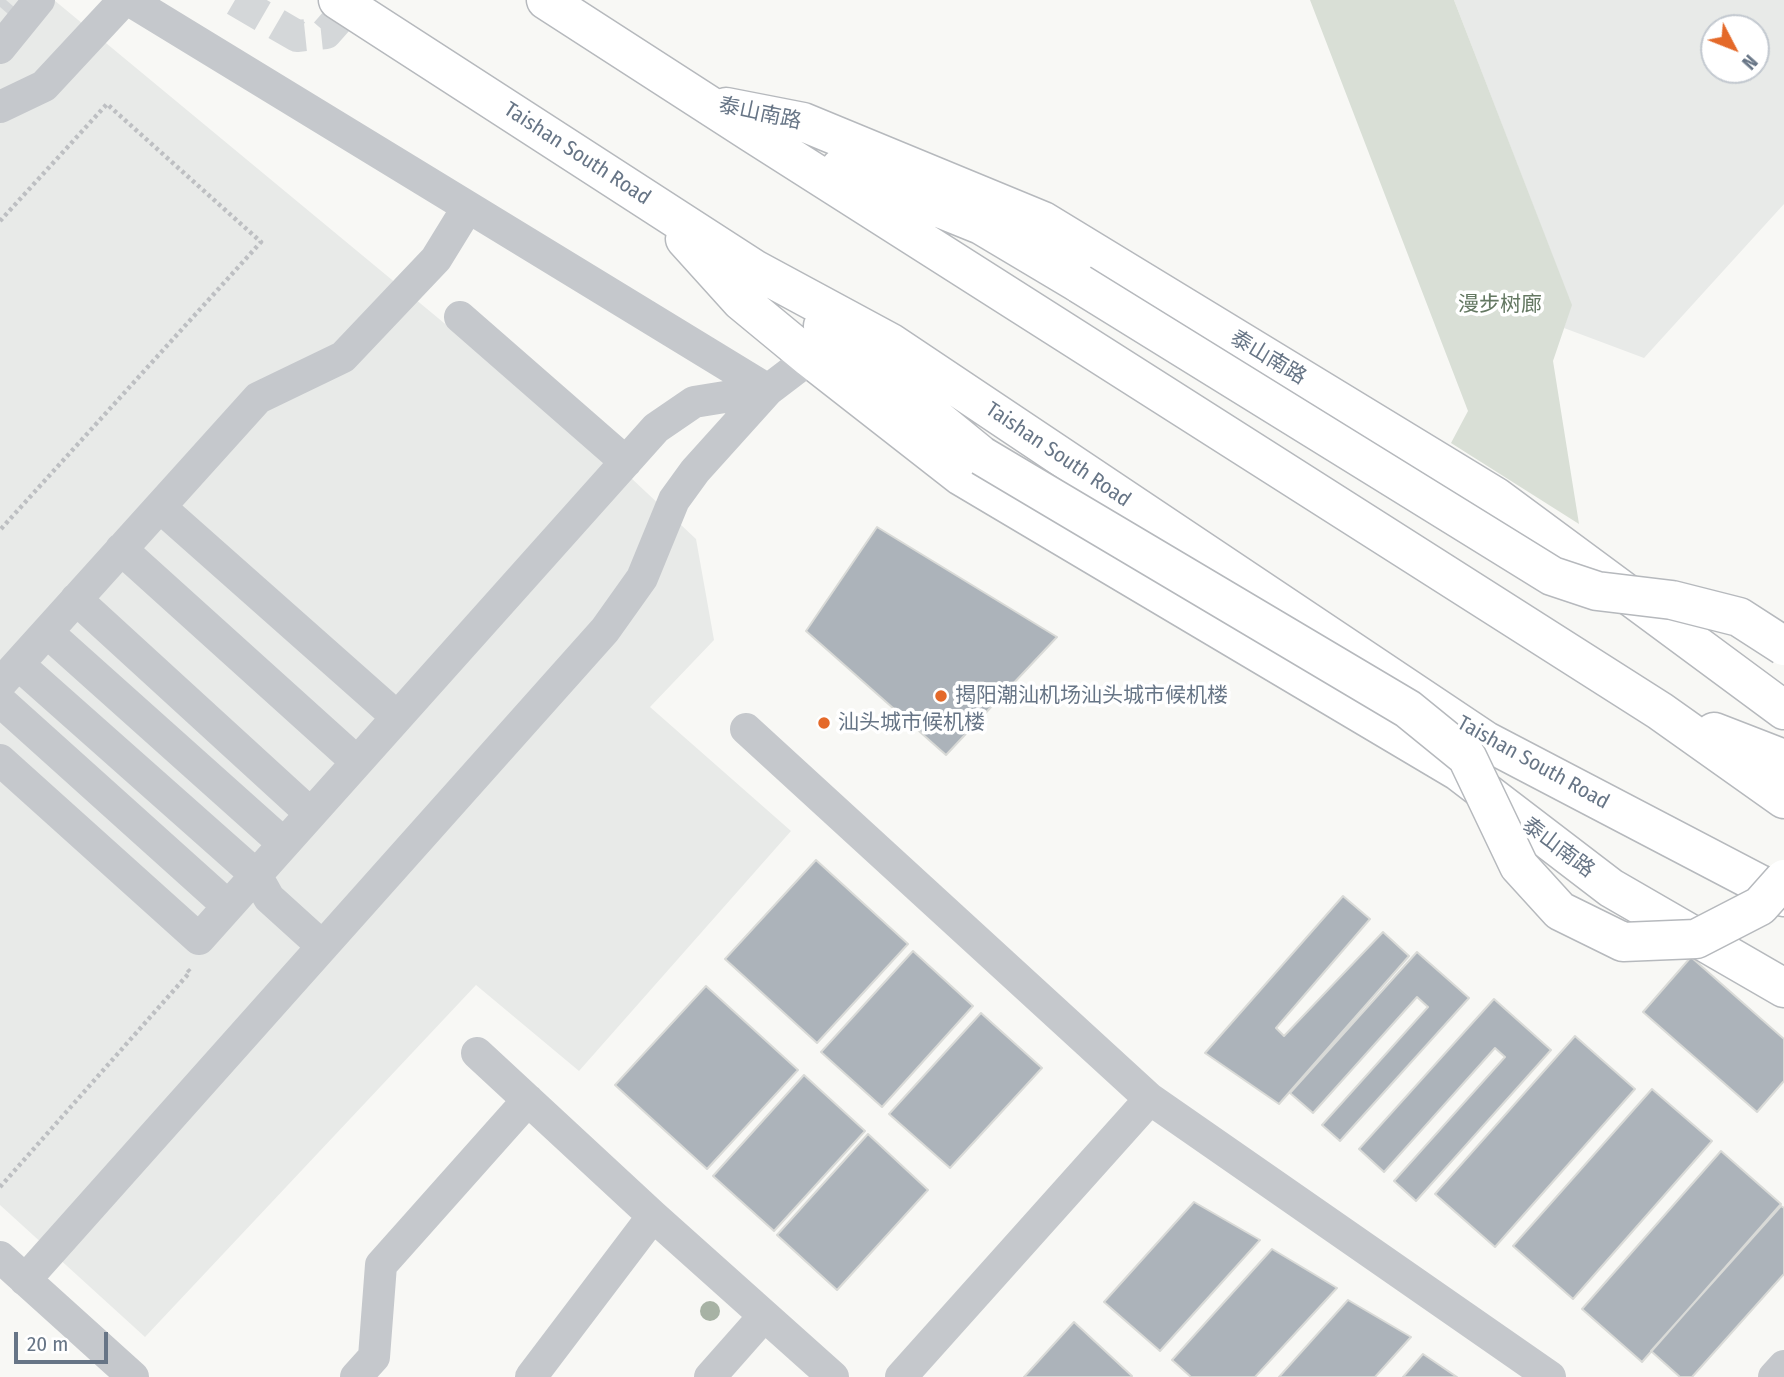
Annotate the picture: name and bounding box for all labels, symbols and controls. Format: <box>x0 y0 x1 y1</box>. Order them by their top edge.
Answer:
north arrow <box>1700 14 1770 84</box>
text: N <box>1737 50 1762 74</box>
street label: 泰山南路 <box>716 93 804 135</box>
street label: Taishan South Road <box>499 97 655 211</box>
park label: 漫步树廊 <box>1458 292 1542 318</box>
street label: 泰山南路 <box>1226 326 1310 390</box>
street label: Taishan South Road <box>981 397 1135 513</box>
place label: 揭阳潮汕机场汕头城市候机楼 <box>955 683 1228 709</box>
marker: 揭阳潮汕机场汕头城市候机楼 <box>933 688 949 704</box>
place label: 汕头城市候机楼 <box>838 710 985 736</box>
street label: Taishan South Road <box>1453 711 1613 815</box>
marker: 汕头城市候机楼 <box>816 715 832 731</box>
street label: 泰山南路 <box>1517 813 1599 883</box>
scale bar <box>18 1318 112 1362</box>
text: 20 m <box>27 1331 68 1357</box>

